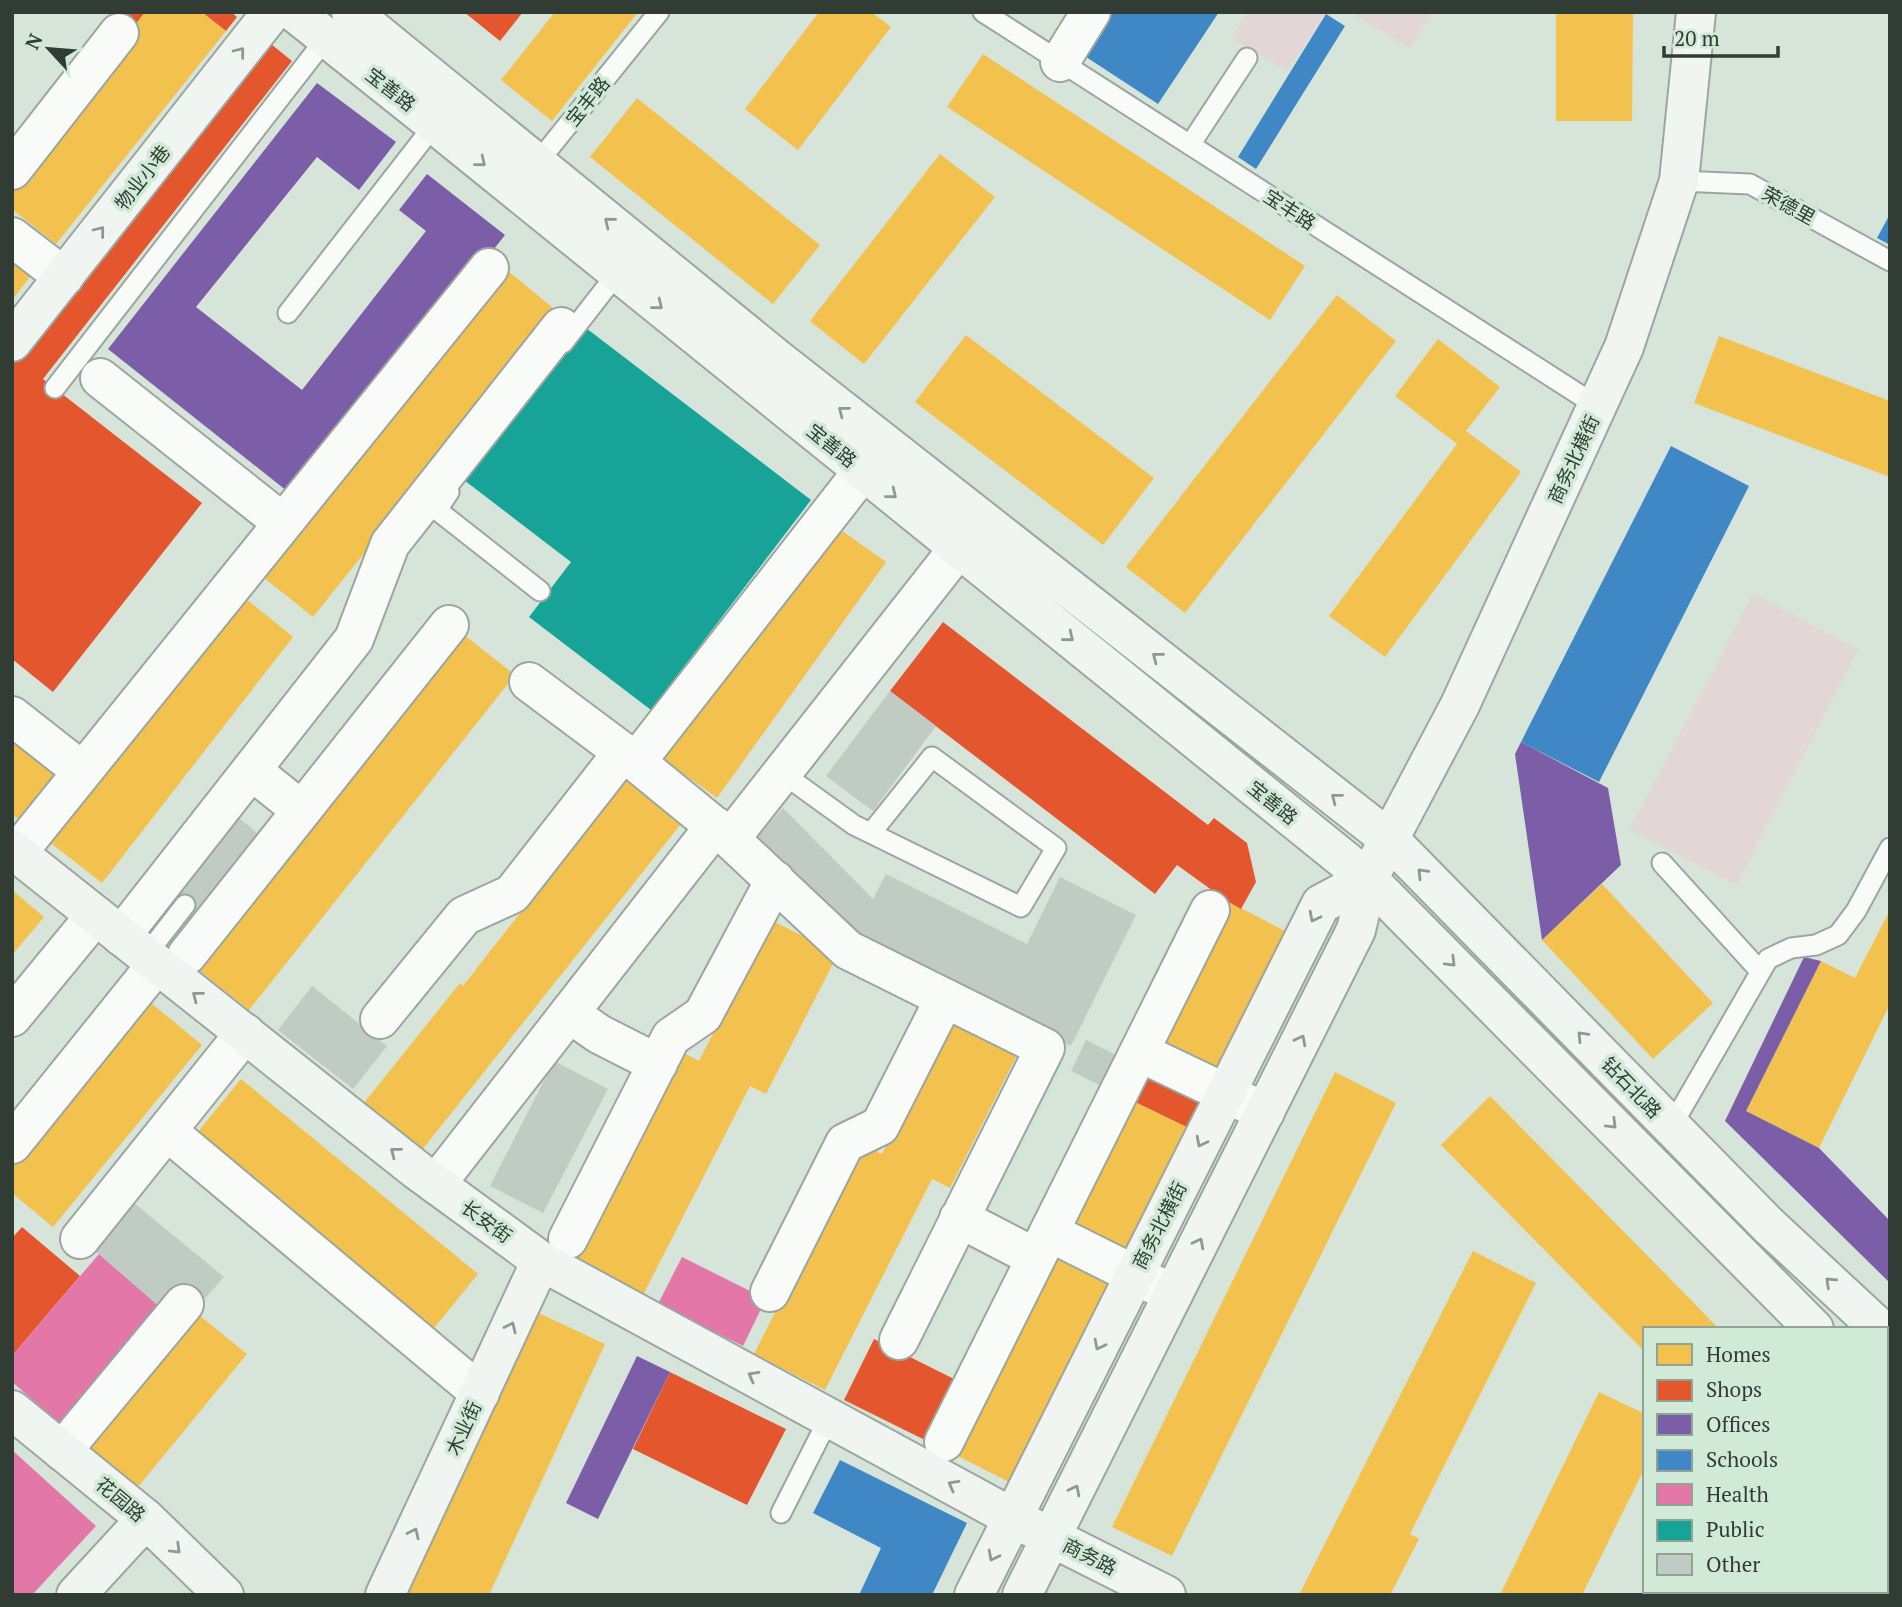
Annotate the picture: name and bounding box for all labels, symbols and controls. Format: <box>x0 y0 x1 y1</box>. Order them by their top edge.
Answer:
north arrow <box>14 14 84 84</box>
scale bar <box>1664 14 1778 58</box>
text: 20 m <box>1674 24 1720 52</box>
text: N <box>19 29 48 53</box>
one-way arrow <box>232 47 245 60</box>
street label: 宝善路 <box>361 62 421 116</box>
street label: 宝丰路 <box>559 71 615 131</box>
street label: 物业小巷 <box>109 139 175 215</box>
one-way arrow <box>473 154 486 166</box>
street label: 荣德里 <box>1758 180 1820 230</box>
street label: 宝丰路 <box>1259 183 1321 235</box>
one-way arrow <box>604 218 617 230</box>
one-way arrow <box>91 226 104 238</box>
one-way arrow <box>651 296 663 309</box>
one-way arrow <box>838 407 851 420</box>
street label: 商务北横街 <box>1542 411 1604 507</box>
street label: 宝善路 <box>802 417 862 473</box>
one-way arrow <box>885 486 897 499</box>
one-way arrow <box>1062 629 1074 642</box>
one-way arrow <box>1152 653 1165 666</box>
street label: 宝善路 <box>1243 774 1303 830</box>
one-way arrow <box>1331 793 1344 806</box>
one-way arrow <box>1418 869 1431 882</box>
one-way arrow <box>1309 910 1323 922</box>
one-way arrow <box>1443 954 1456 967</box>
one-way arrow <box>193 991 205 1004</box>
one-way arrow <box>1577 1031 1590 1044</box>
one-way arrow <box>1293 1035 1307 1047</box>
street label: 钻石北路 <box>1597 1051 1667 1123</box>
one-way arrow <box>1603 1115 1616 1128</box>
one-way arrow <box>1196 1135 1210 1147</box>
one-way arrow <box>390 1148 403 1160</box>
street label: 商务北横街 <box>1126 1177 1192 1273</box>
street label: 长安街 <box>457 1194 517 1248</box>
one-way arrow <box>1190 1238 1204 1250</box>
one-way arrow <box>1825 1278 1838 1291</box>
one-way arrow <box>502 1322 516 1334</box>
legend <box>1643 1327 1888 1593</box>
one-way arrow <box>1094 1338 1108 1351</box>
text: Homes <box>1706 1340 1771 1368</box>
one-way arrow <box>748 1371 760 1385</box>
text: Shops <box>1706 1375 1762 1403</box>
street label: 木业街 <box>440 1397 486 1459</box>
text: Offices <box>1706 1410 1770 1438</box>
text: Schools <box>1706 1445 1778 1473</box>
street label: 花园路 <box>91 1471 151 1527</box>
one-way arrow <box>947 1480 960 1494</box>
text: Health <box>1706 1480 1769 1508</box>
one-way arrow <box>1066 1485 1080 1497</box>
text: Public <box>1706 1515 1764 1543</box>
one-way arrow <box>406 1528 420 1540</box>
street label: 商务路 <box>1059 1532 1121 1580</box>
one-way arrow <box>168 1540 181 1553</box>
one-way arrow <box>988 1549 1002 1561</box>
text: Other <box>1706 1550 1760 1578</box>

